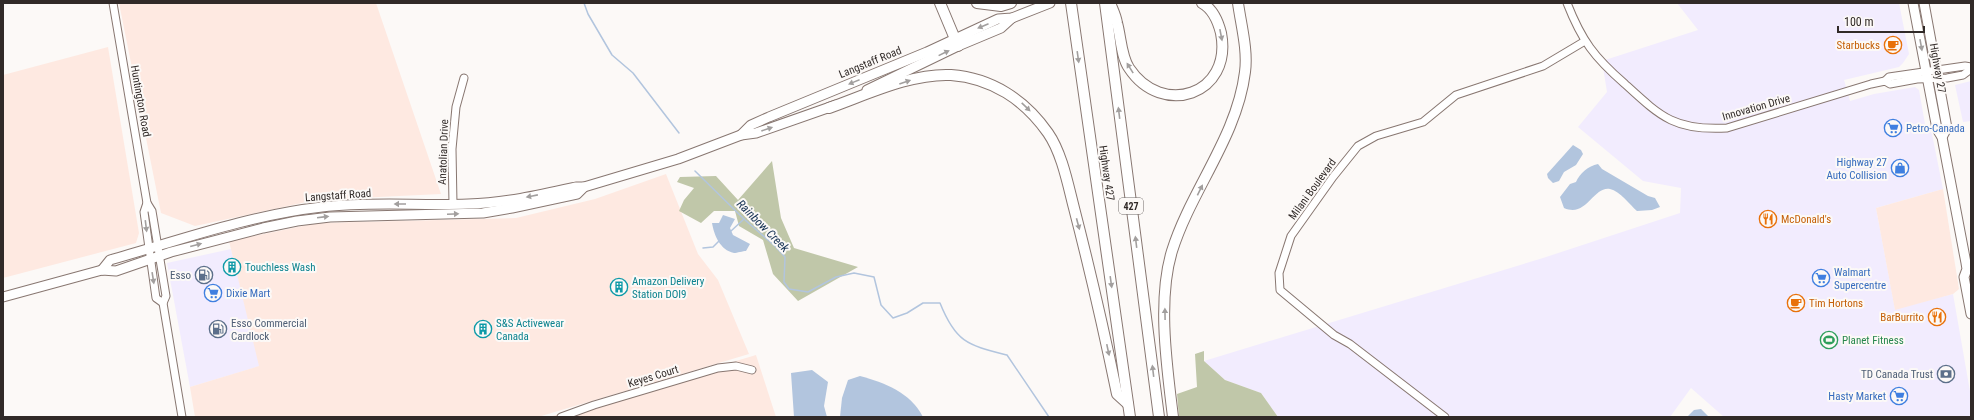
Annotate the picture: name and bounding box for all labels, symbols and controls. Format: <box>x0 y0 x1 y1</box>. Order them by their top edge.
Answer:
scale bar <box>1838 8 1924 34</box>
text: 100 m <box>1844 15 1874 29</box>
one-way arrow <box>976 23 988 29</box>
one-way arrow <box>1218 29 1224 41</box>
cafe icon: Starbucks <box>1883 35 1903 55</box>
place label: Starbucks <box>1837 39 1880 52</box>
one-way arrow <box>1918 39 1924 52</box>
street label: Highway 27 <box>1927 42 1948 94</box>
street label: Langstaff Road <box>837 44 903 81</box>
one-way arrow <box>938 50 949 56</box>
one-way arrow <box>1075 50 1082 63</box>
one-way arrow <box>1126 63 1134 73</box>
street label: Huntington Road <box>128 64 153 138</box>
one-way arrow <box>848 79 860 85</box>
one-way arrow <box>900 79 912 85</box>
street label: Innovation Drive <box>1721 92 1791 123</box>
one-way arrow <box>1021 102 1031 112</box>
one-way arrow <box>1116 107 1122 119</box>
supermarket icon: Petro-Canada <box>1883 118 1903 138</box>
street label: Anatolian Drive <box>436 119 451 185</box>
place label: Petro-Canada <box>1906 122 1965 135</box>
one-way arrow <box>762 126 774 132</box>
street label: Highway 427 <box>1096 145 1117 202</box>
street label: Milani Boulevard <box>1286 156 1339 222</box>
place label: Highway 27 Auto Collision <box>1826 156 1887 182</box>
shop icon: Highway 27 Auto Collision <box>1890 158 1910 178</box>
one-way arrow <box>1197 185 1203 196</box>
street label: Langstaff Road <box>304 187 372 204</box>
one-way arrow <box>526 194 538 200</box>
water label: Rainbow Creek <box>734 197 793 256</box>
road number: 427 <box>1119 198 1143 214</box>
one-way arrow <box>394 201 406 208</box>
restaurant icon: McDonald's <box>1758 209 1778 229</box>
one-way arrow <box>447 211 460 217</box>
place label: McDonald's <box>1781 213 1831 226</box>
one-way arrow <box>317 214 329 221</box>
one-way arrow <box>1075 218 1081 230</box>
one-way arrow <box>143 220 149 232</box>
one-way arrow <box>1133 236 1139 248</box>
one-way arrow <box>190 242 203 248</box>
building icon: Touchless Wash <box>222 257 242 277</box>
place label: Touchless Wash <box>245 261 315 274</box>
fuel station icon: Esso <box>194 265 214 285</box>
place label: Walmart Supercentre <box>1834 266 1886 292</box>
supermarket icon: Walmart Supercentre <box>1811 268 1831 288</box>
place label: Esso <box>170 269 191 282</box>
one-way arrow <box>150 272 156 284</box>
place label: Amazon Delivery Station DOI9 <box>632 275 705 301</box>
one-way arrow <box>1108 276 1114 288</box>
building icon: Amazon Delivery Station DOI9 <box>609 277 629 297</box>
supermarket icon: Dixie Mart <box>203 283 223 303</box>
place label: Dixie Mart <box>226 287 270 300</box>
cafe icon: Tim Hortons <box>1786 293 1806 313</box>
place label: Tim Hortons <box>1809 297 1863 310</box>
restaurant icon: BarBurrito <box>1927 307 1947 327</box>
one-way arrow <box>1162 308 1169 320</box>
place label: BarBurrito <box>1880 311 1924 324</box>
place label: Esso Commercial Cardlock <box>231 317 307 343</box>
place label: S&S Activewear Canada <box>496 317 564 343</box>
fuel station icon: Esso Commercial Cardlock <box>208 319 228 339</box>
building icon: S&S Activewear Canada <box>473 319 493 339</box>
sports icon: Planet Fitness <box>1819 330 1839 350</box>
place label: Planet Fitness <box>1842 334 1904 347</box>
one-way arrow <box>1106 344 1112 356</box>
street label: Keyes Court <box>626 363 680 390</box>
bank icon: TD Canada Trust <box>1936 364 1956 384</box>
one-way arrow <box>1150 365 1156 377</box>
place label: TD Canada Trust <box>1861 368 1933 381</box>
supermarket icon: Hasty Market <box>1889 386 1909 406</box>
place label: Hasty Market <box>1828 390 1886 403</box>

